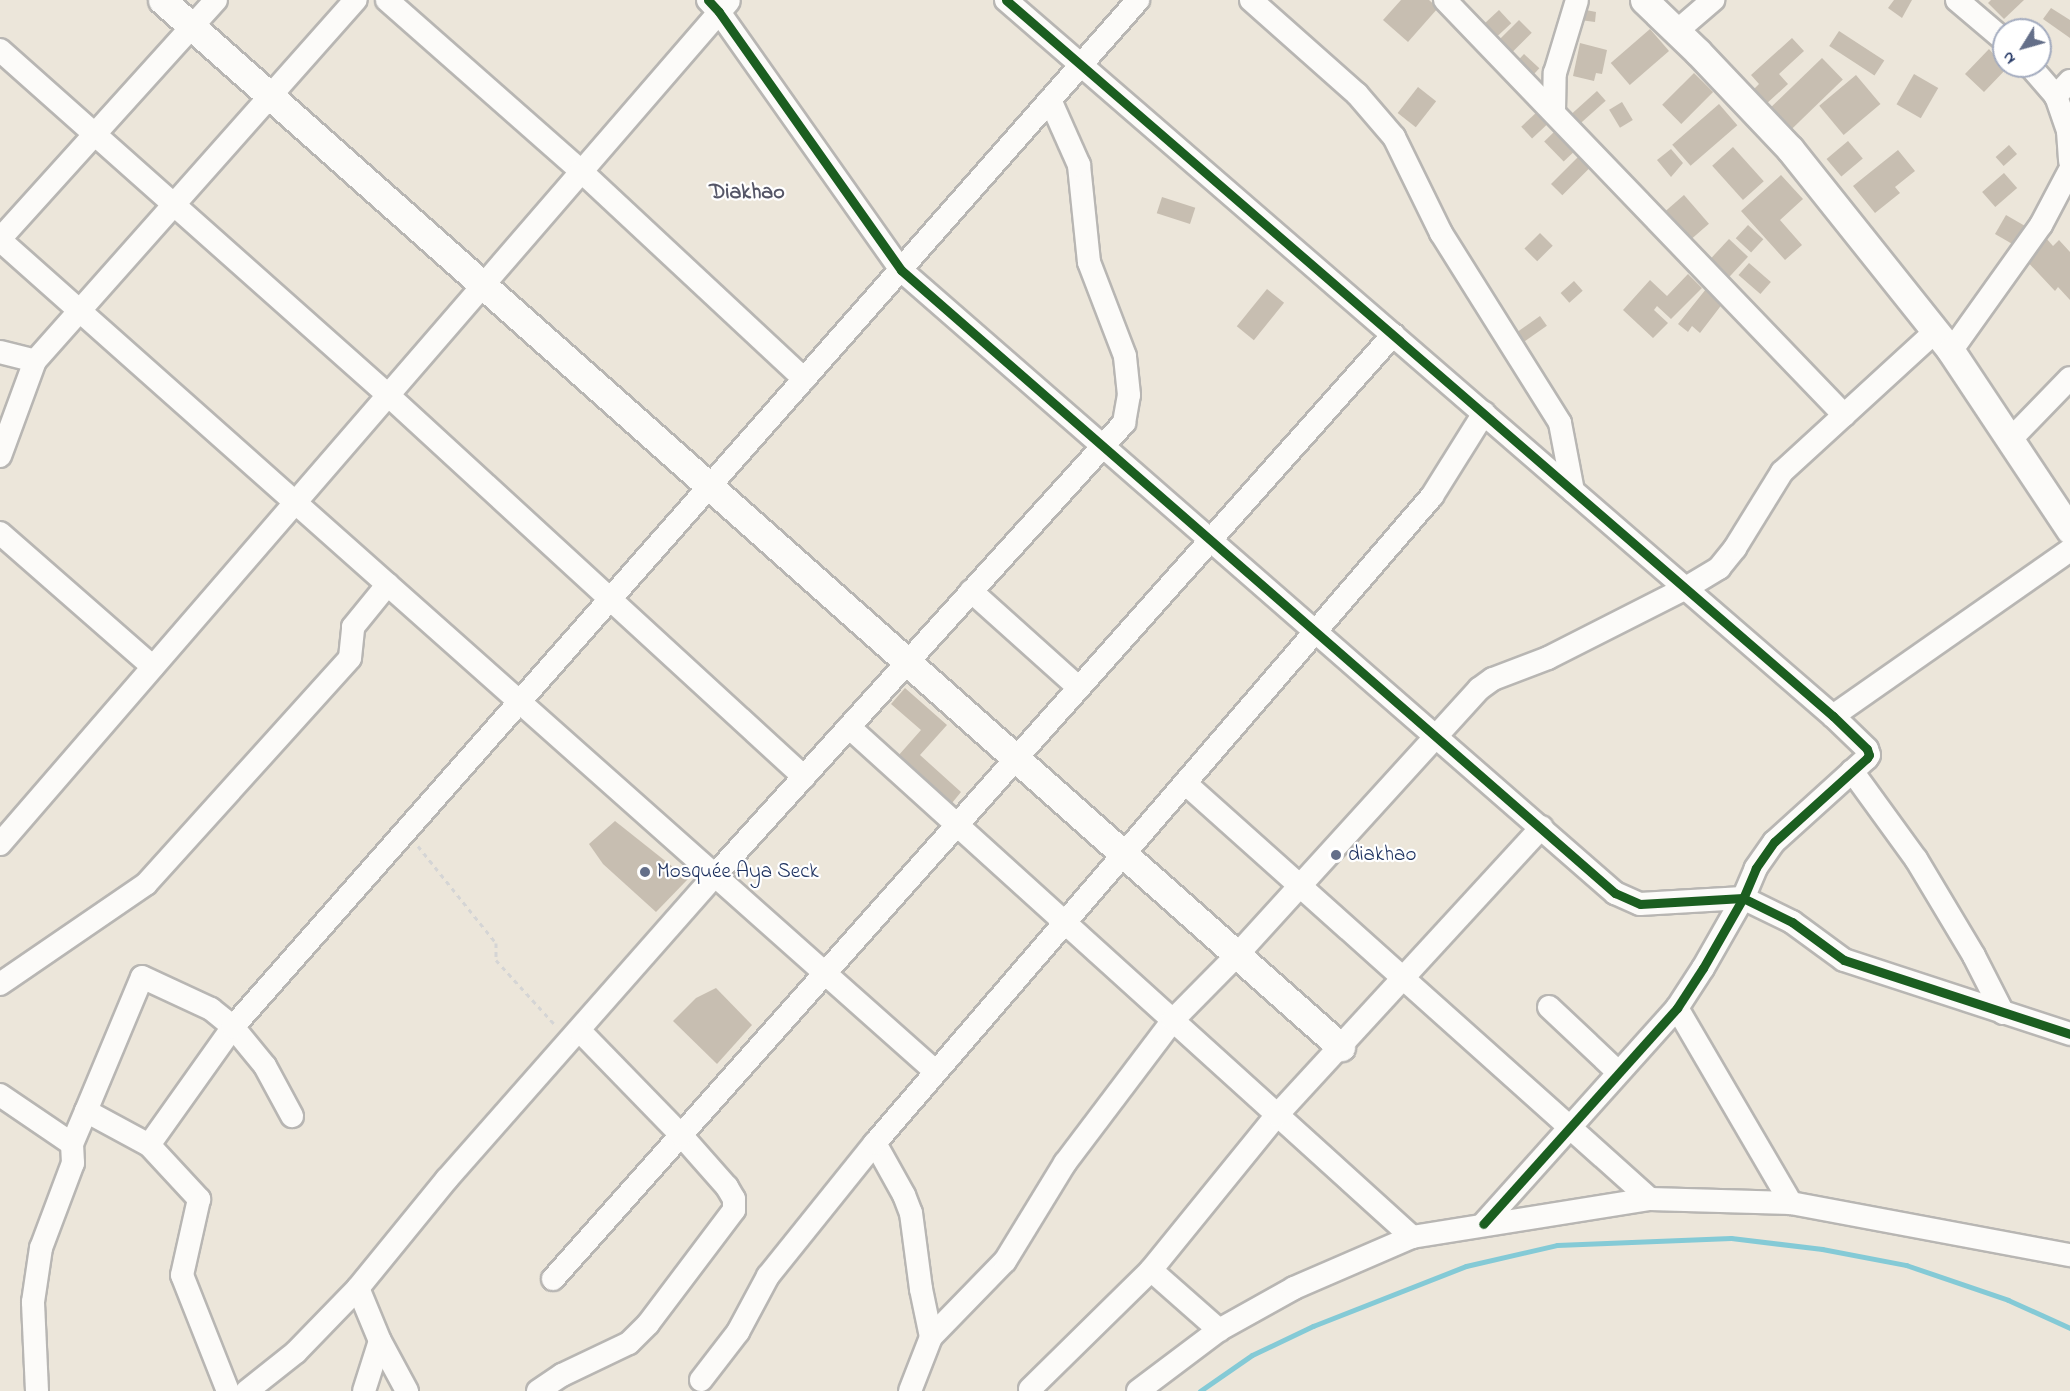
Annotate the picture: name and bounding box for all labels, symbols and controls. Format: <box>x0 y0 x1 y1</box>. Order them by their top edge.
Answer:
north arrow <box>1992 18 2052 78</box>
text: N <box>1996 46 2022 69</box>
district label: Diakhao <box>709 181 785 207</box>
place label: diakhao <box>1348 842 1416 868</box>
marker: diakhao <box>1329 848 1343 862</box>
place label: Mosquée Aya Seck <box>657 859 819 885</box>
marker: Mosquée Aya Seck <box>638 865 652 879</box>

